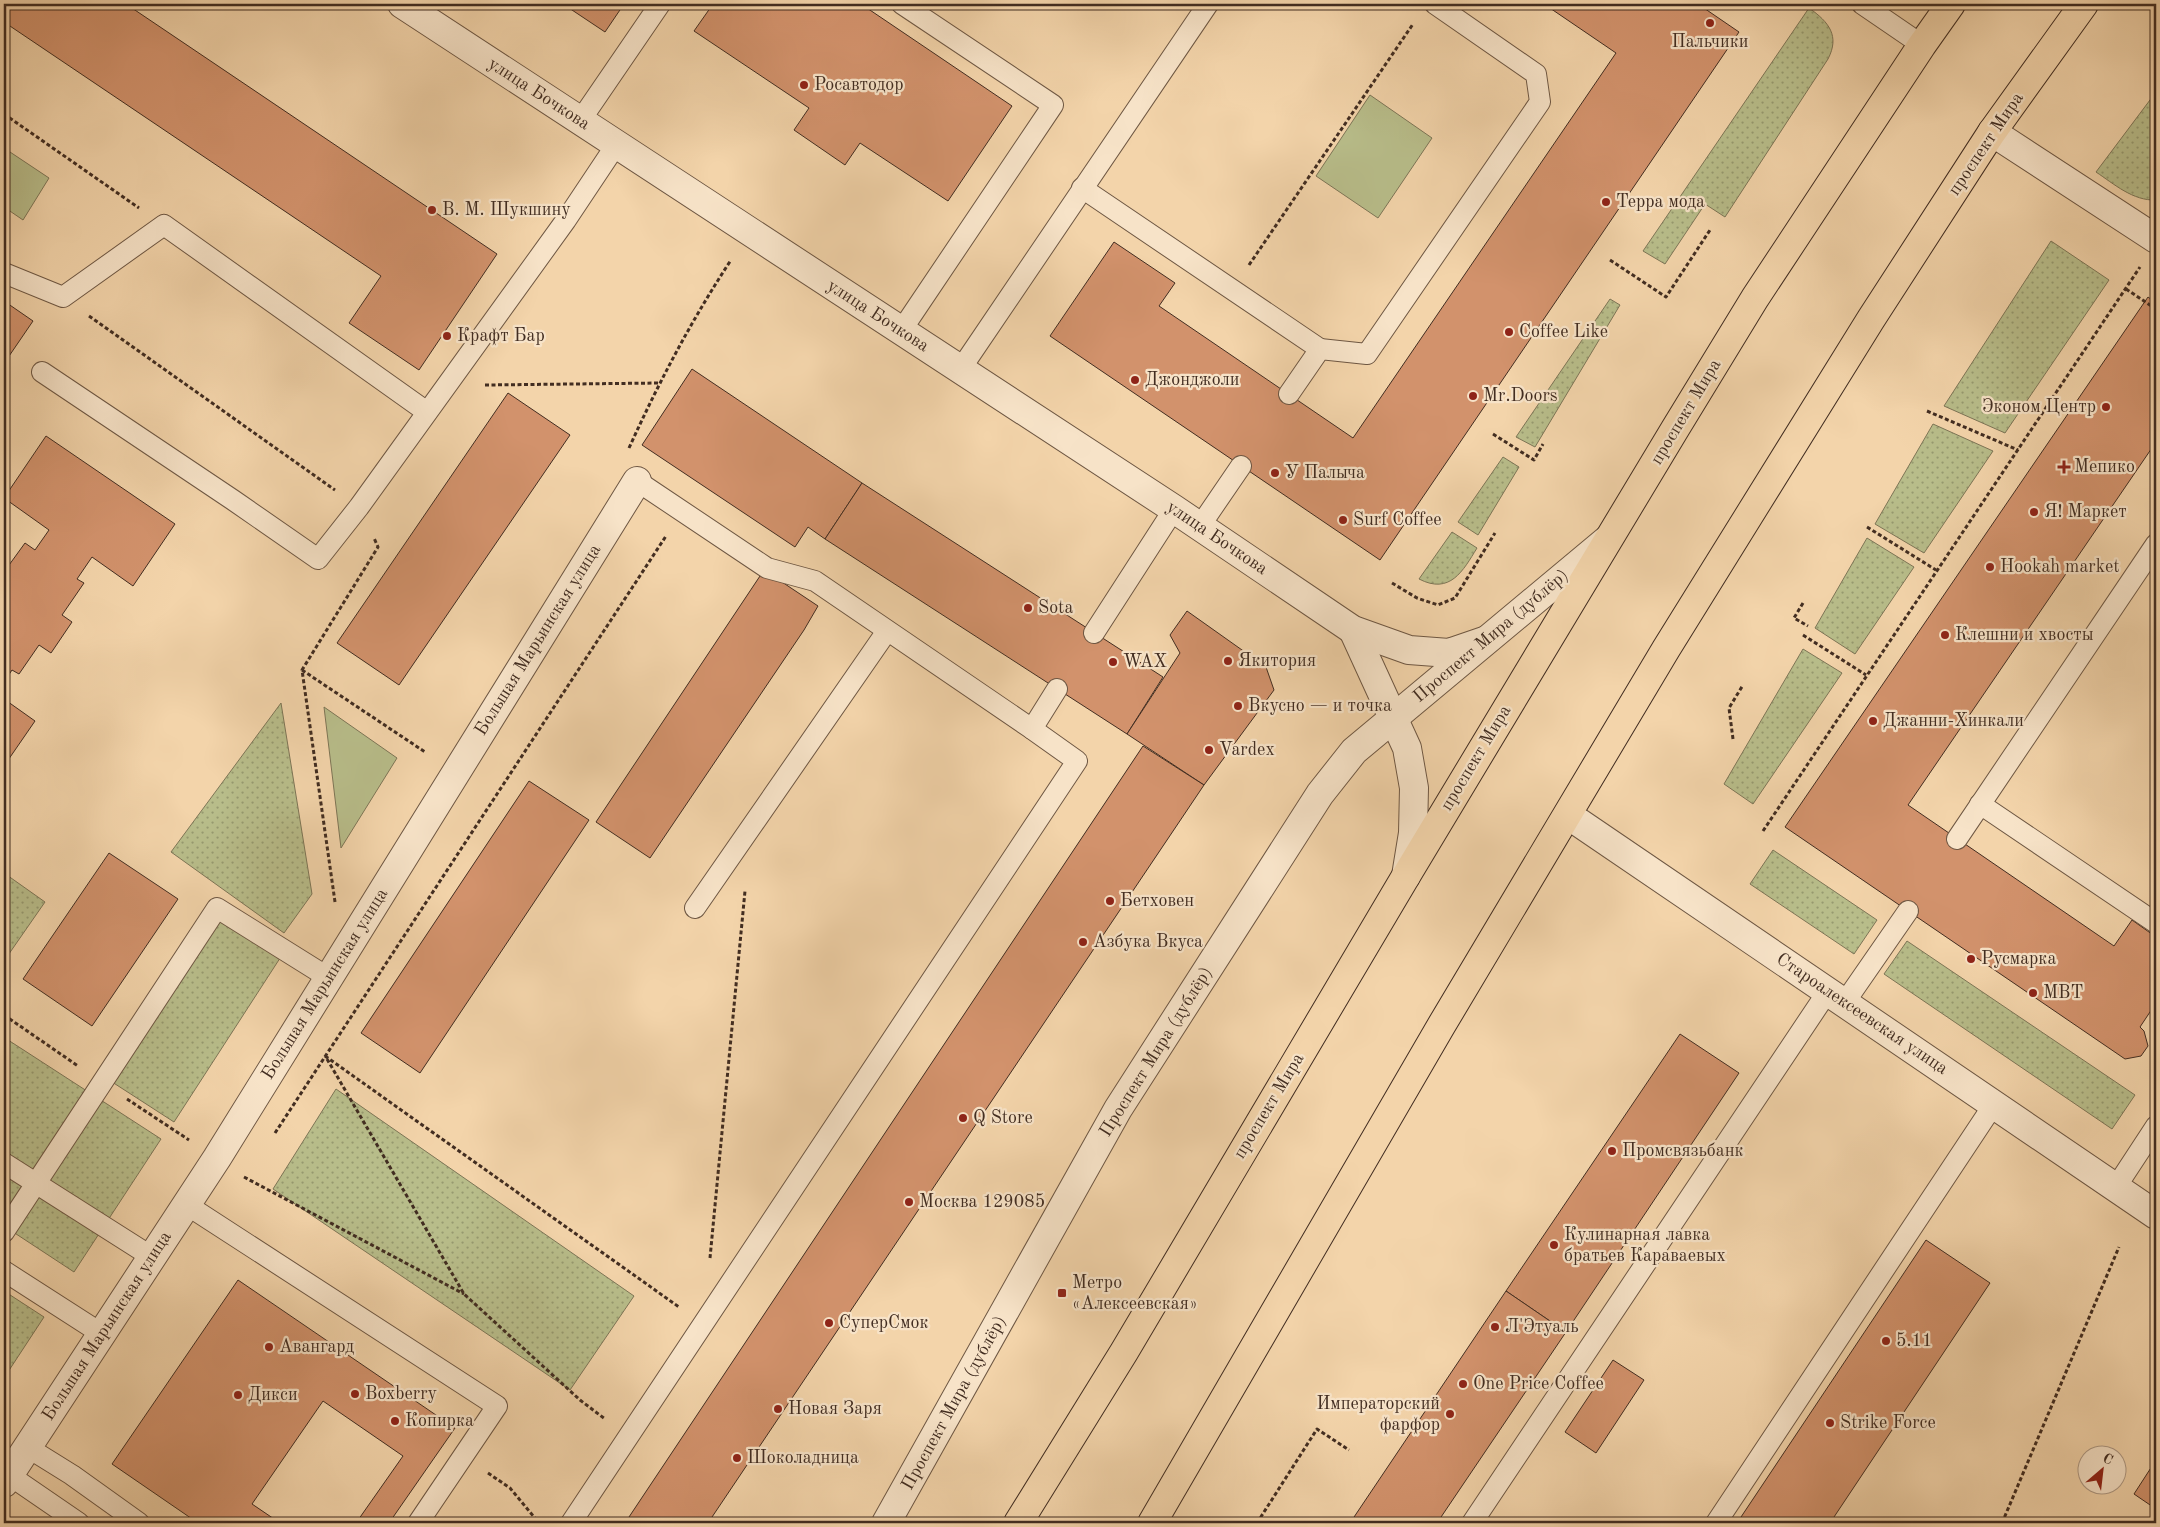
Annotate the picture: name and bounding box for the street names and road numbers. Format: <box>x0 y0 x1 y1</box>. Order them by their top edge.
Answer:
street label: улица Бочкова <box>485 55 593 134</box>
street label: проспект Мира <box>1945 89 2027 199</box>
street label: улица Бочкова <box>824 277 932 356</box>
street label: проспект Мира <box>1647 356 1725 468</box>
street label: улица Бочкова <box>1163 498 1271 578</box>
street label: Большая Марьинская улица <box>472 541 604 739</box>
street label: Проспект Мира (дублёр) <box>1409 565 1572 706</box>
street label: проспект Мира <box>1437 702 1515 814</box>
street label: Большая Марьинская улица <box>259 885 391 1083</box>
street label: Староалексеевская улица <box>1773 950 1951 1078</box>
street label: Проспект Мира (дублёр) <box>1096 963 1216 1140</box>
street label: проспект Мира <box>1230 1050 1308 1162</box>
street label: Большая Марьинская улица <box>39 1228 175 1424</box>
street label: Проспект Мира (дублёр) <box>898 1312 1009 1493</box>

